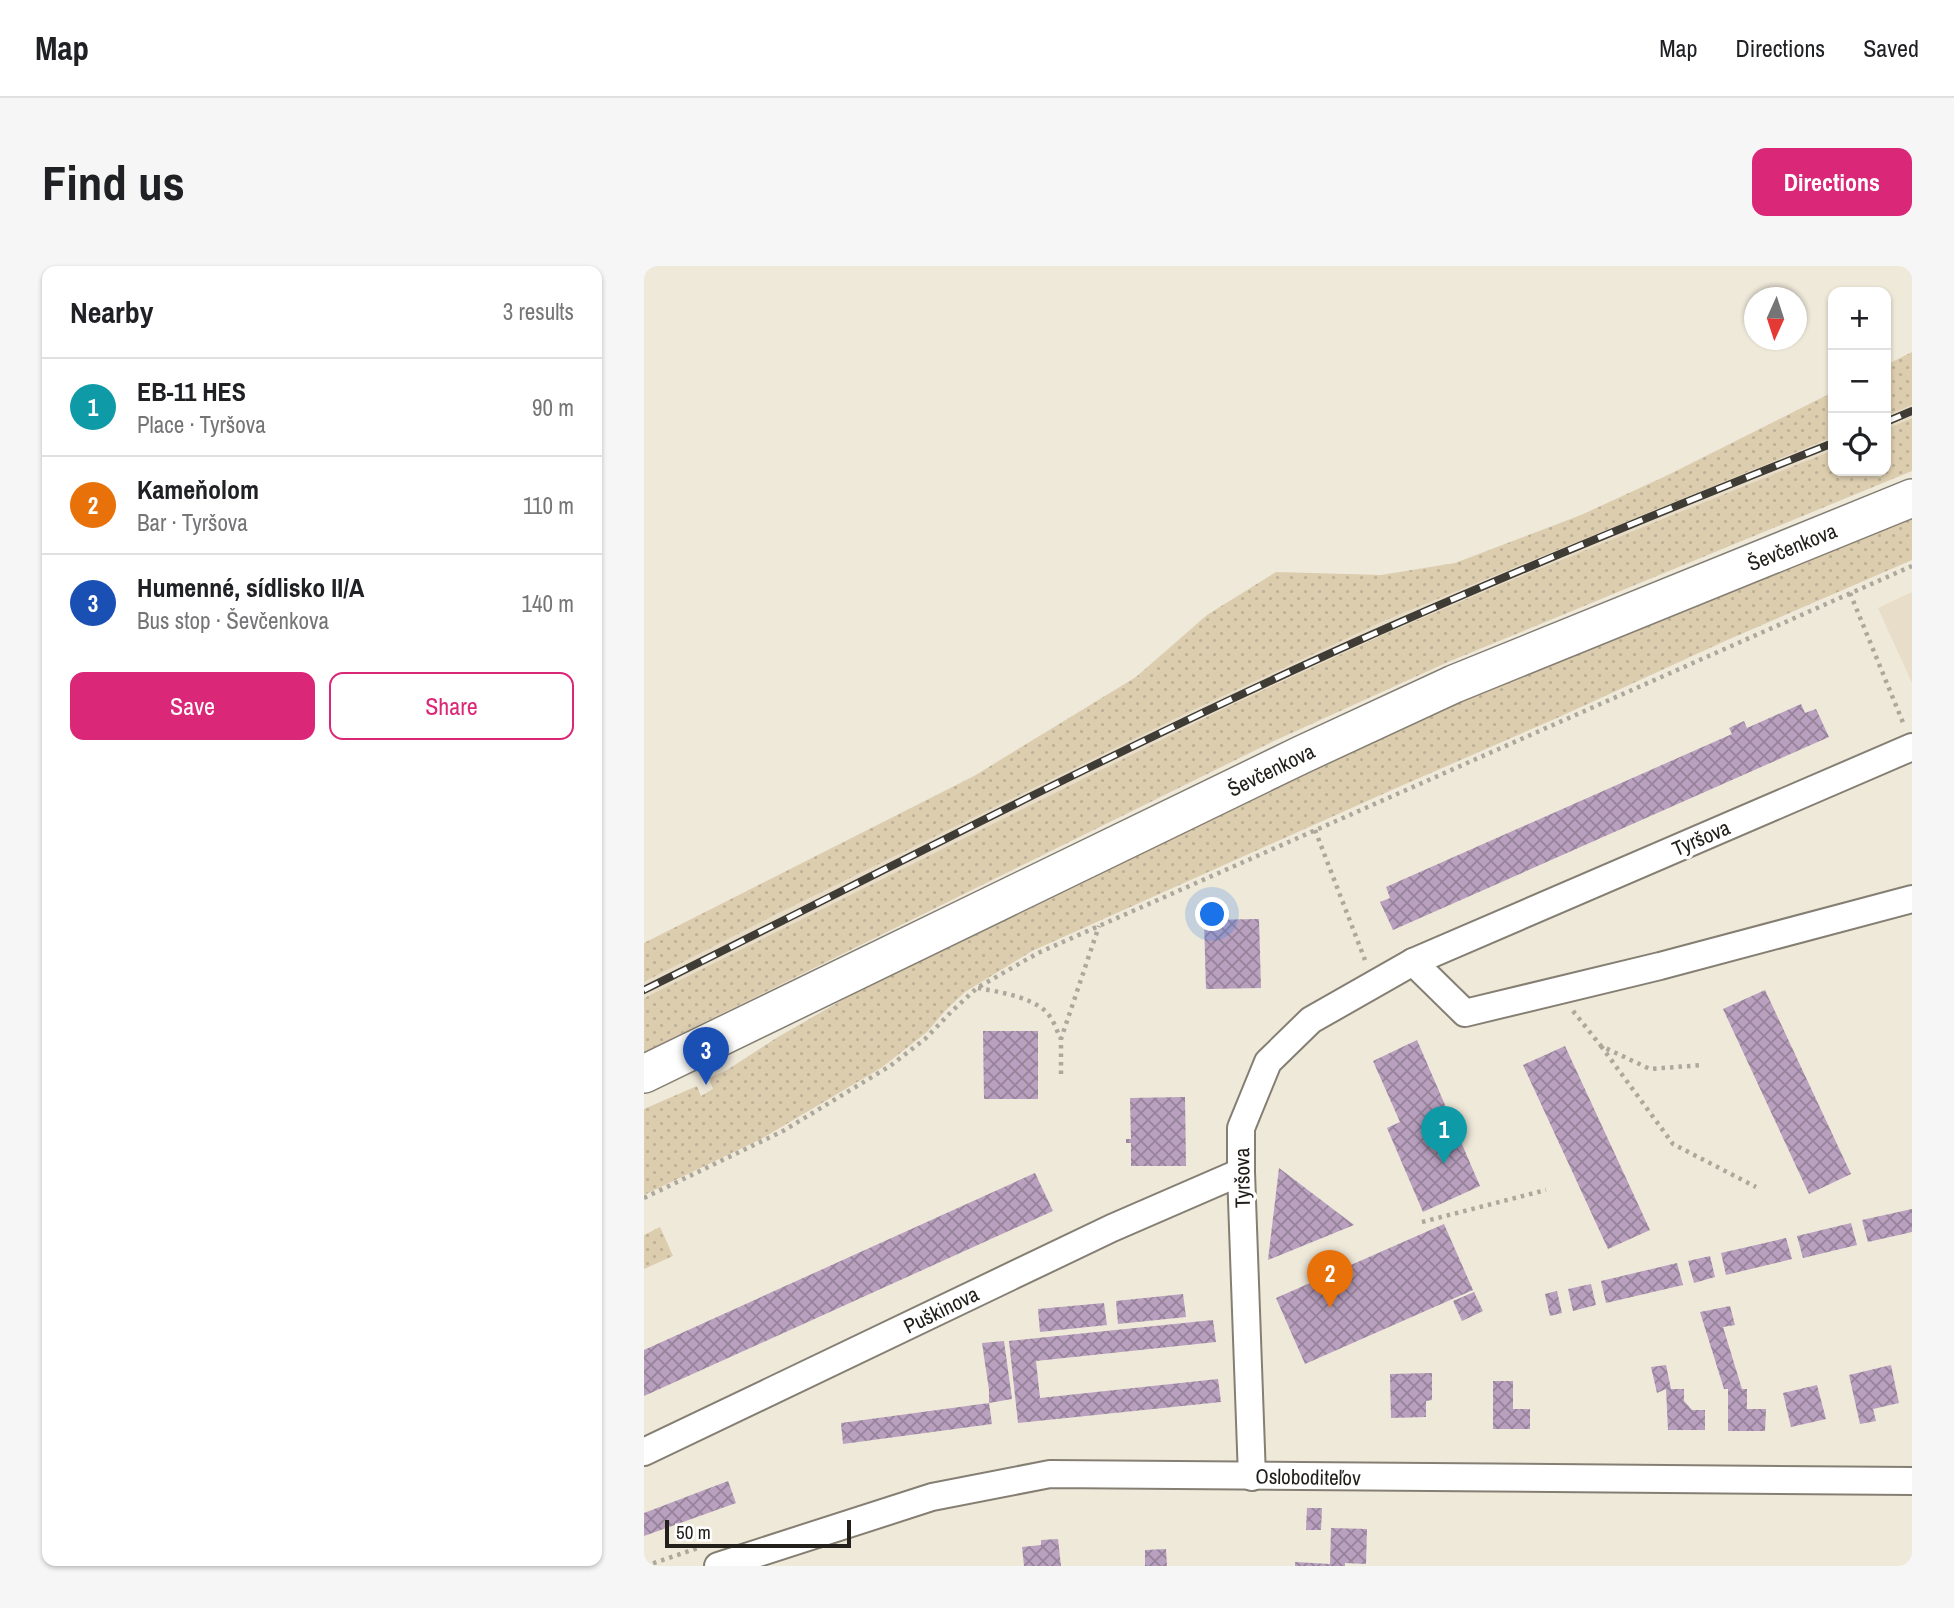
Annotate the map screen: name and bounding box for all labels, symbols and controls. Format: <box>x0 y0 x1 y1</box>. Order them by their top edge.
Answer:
text: Map <box>35 26 89 70</box>
text: Map <box>1659 32 1697 64</box>
text: Directions <box>1735 32 1825 64</box>
text: Saved <box>1863 32 1919 64</box>
button: Directions <box>1752 148 1912 216</box>
text: Find us <box>42 149 185 215</box>
north arrow <box>1744 287 1807 350</box>
map controls <box>1828 287 1891 476</box>
button: + <box>1828 287 1891 350</box>
text: Nearby <box>70 292 153 332</box>
text: 3 results <box>503 296 574 327</box>
button: − <box>1828 350 1891 413</box>
text: EB-11 HES <box>137 374 246 409</box>
text: 1 <box>88 392 98 423</box>
text: 90 m <box>532 392 574 423</box>
text: Place · Tyršova <box>137 409 266 440</box>
button: locate <box>1828 413 1891 476</box>
text: Kameňolom <box>137 472 259 507</box>
text: 2 <box>88 490 98 521</box>
text: 110 m <box>523 490 574 521</box>
text: Bar · Tyršova <box>137 507 248 538</box>
street label: Ševčenkova <box>1743 516 1841 578</box>
text: Humenné, sídlisko II/A <box>137 570 365 605</box>
text: 3 <box>88 588 98 619</box>
text: 140 m <box>522 588 574 619</box>
text: Bus stop · Ševčenkova <box>137 605 329 636</box>
button: Save <box>70 672 315 740</box>
button: Share <box>329 672 574 740</box>
street label: Ševčenkova <box>1222 736 1320 804</box>
street label: Tyršova <box>1668 813 1735 863</box>
your location <box>1195 897 1229 931</box>
pin: 3 <box>683 1027 729 1085</box>
pin: 1 <box>1421 1106 1467 1164</box>
street label: Tyršova <box>1227 1147 1257 1208</box>
pin: 2 <box>1307 1250 1353 1308</box>
street label: Puškinova <box>899 1279 984 1341</box>
street label: Osloboditeľov <box>1255 1462 1361 1492</box>
scale bar <box>665 1517 850 1549</box>
text: 50 m <box>676 1519 711 1545</box>

